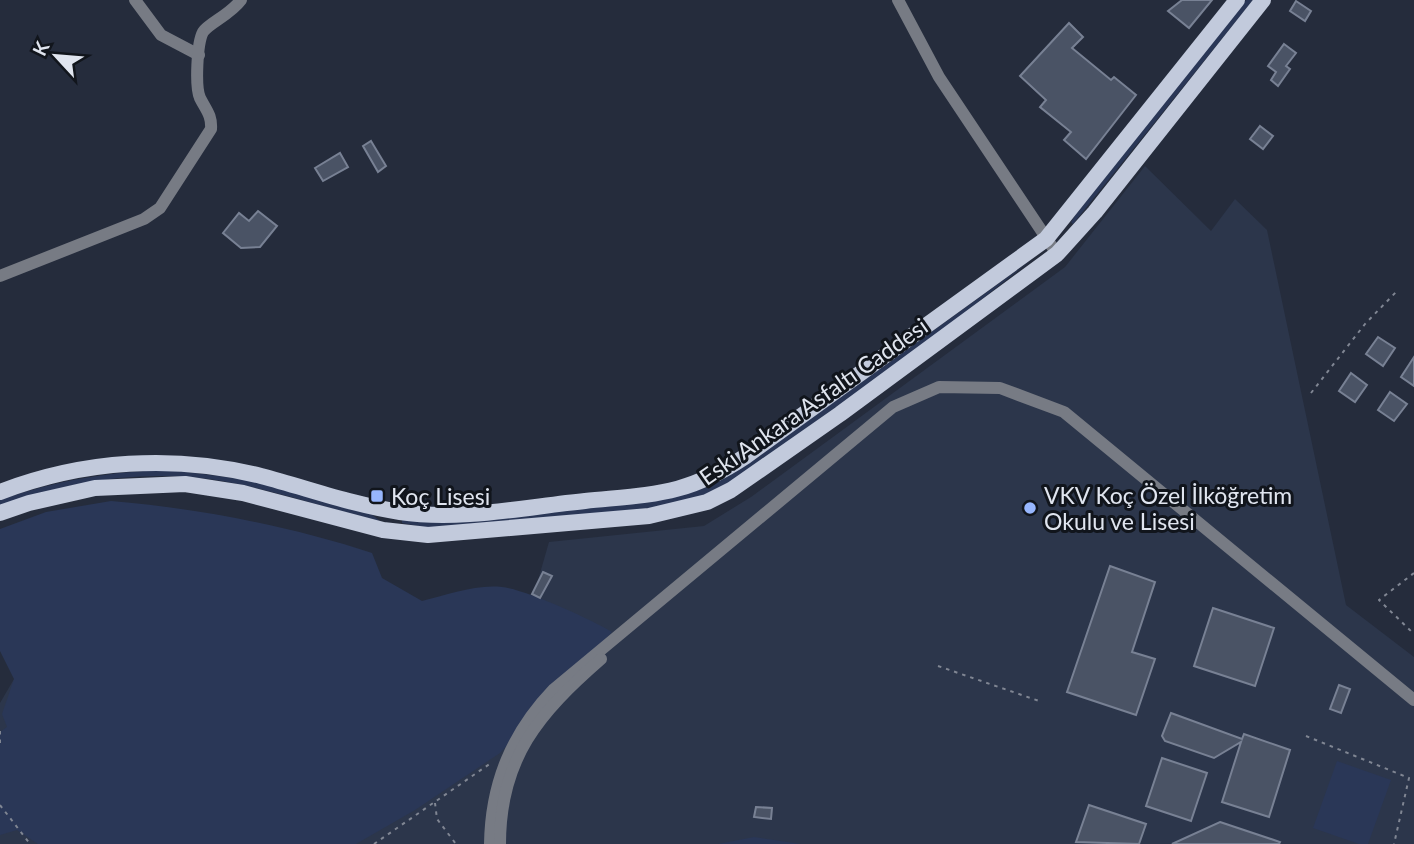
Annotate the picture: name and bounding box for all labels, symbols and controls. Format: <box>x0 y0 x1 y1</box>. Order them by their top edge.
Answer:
north arrow <box>21 21 91 91</box>
text: K <box>27 37 54 59</box>
street label: Eski Ankara Asfaltı Caddesi <box>693 311 933 491</box>
place label: VKV Koç Özel İlköğretim Okulu ve Lisesi <box>1044 481 1292 535</box>
place label: Koç Lisesi <box>391 482 490 510</box>
marker: Koç Lisesi <box>369 488 385 504</box>
marker: VKV Koç Özel İlköğretim Okulu ve Lisesi <box>1022 500 1038 516</box>

